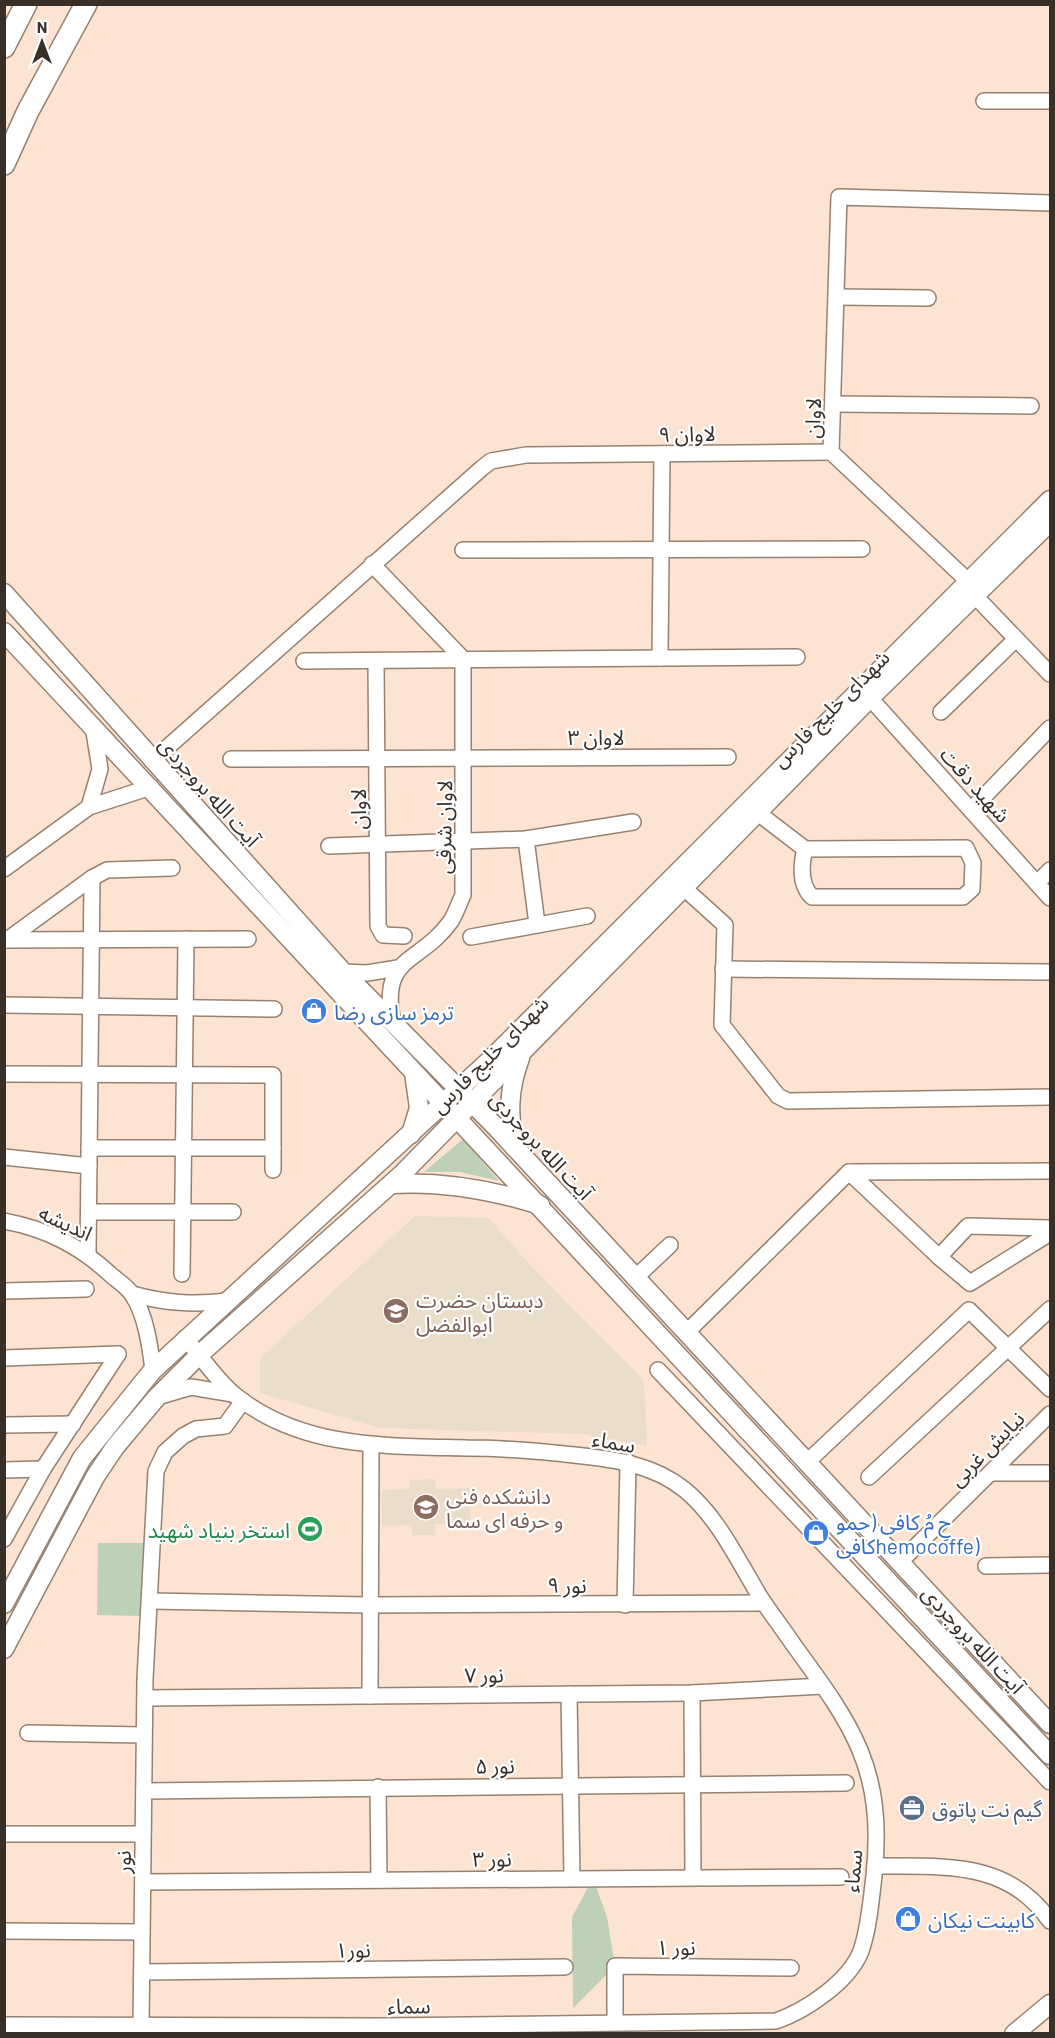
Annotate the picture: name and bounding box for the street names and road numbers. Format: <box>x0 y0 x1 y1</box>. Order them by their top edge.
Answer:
street label: لاوان <box>799 397 826 439</box>
street label: لاوان ۹ <box>658 420 716 447</box>
street label: شهدای خلیج فارس <box>766 644 897 775</box>
street label: لاوان ۳ <box>567 724 625 750</box>
street label: آیت الله بروجردی <box>153 731 266 852</box>
street label: شهید دقت <box>935 741 1016 827</box>
street label: لاوان شرقی <box>430 780 457 874</box>
street label: لاوان <box>345 789 371 830</box>
street label: شهدای خلیج فارس <box>425 990 556 1121</box>
street label: آیت الله بروجردی <box>485 1086 599 1206</box>
street label: اندیشه <box>35 1199 97 1245</box>
street label: نیایش غربی <box>943 1405 1030 1492</box>
street label: سماء <box>590 1425 638 1457</box>
street label: نور ۹ <box>547 1572 587 1598</box>
street label: آیت الله بروجردی <box>917 1580 1031 1700</box>
street label: نور ۷ <box>464 1661 504 1688</box>
street label: نور ۵ <box>475 1752 515 1779</box>
street label: نور ۳ <box>472 1845 512 1872</box>
street label: سماء <box>838 1848 866 1894</box>
street label: نور <box>109 1850 136 1875</box>
street label: نور ۱ <box>656 1934 696 1960</box>
street label: نور۱ <box>335 1936 371 1963</box>
street label: سماء <box>387 1992 431 2018</box>

